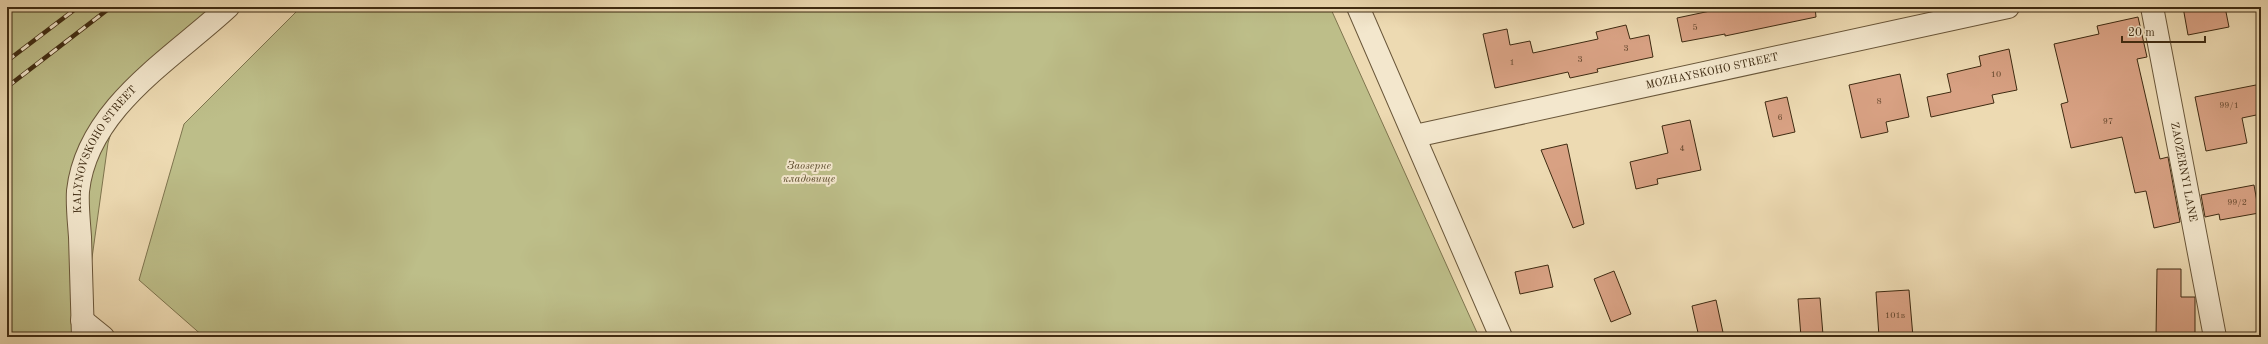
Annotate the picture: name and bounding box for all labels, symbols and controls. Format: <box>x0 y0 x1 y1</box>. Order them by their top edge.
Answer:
scale bar <box>2122 18 2205 44</box>
house number: 5 <box>1692 23 1698 32</box>
text: 20 m <box>2128 27 2155 39</box>
house number: 3 <box>1623 44 1629 53</box>
street label: MOZHAYSKOHO STREET <box>1645 52 1780 91</box>
house number: 3 <box>1577 55 1583 64</box>
house number: 1 <box>1509 58 1515 67</box>
house number: 10 <box>1991 70 2001 79</box>
street label: KALYNOVSKOHO STREET <box>72 84 139 214</box>
house number: 8 <box>1876 97 1882 106</box>
house number: 99/1 <box>2219 101 2239 110</box>
house number: 6 <box>1777 113 1783 122</box>
house number: 97 <box>2103 117 2113 126</box>
street label: ZAOZERNYI LANE <box>2169 121 2198 223</box>
house number: 4 <box>1679 144 1685 153</box>
park label: Заозерне кладовище <box>783 160 836 185</box>
house number: 99/2 <box>2227 198 2247 207</box>
house number: 101в <box>1885 311 1905 320</box>

